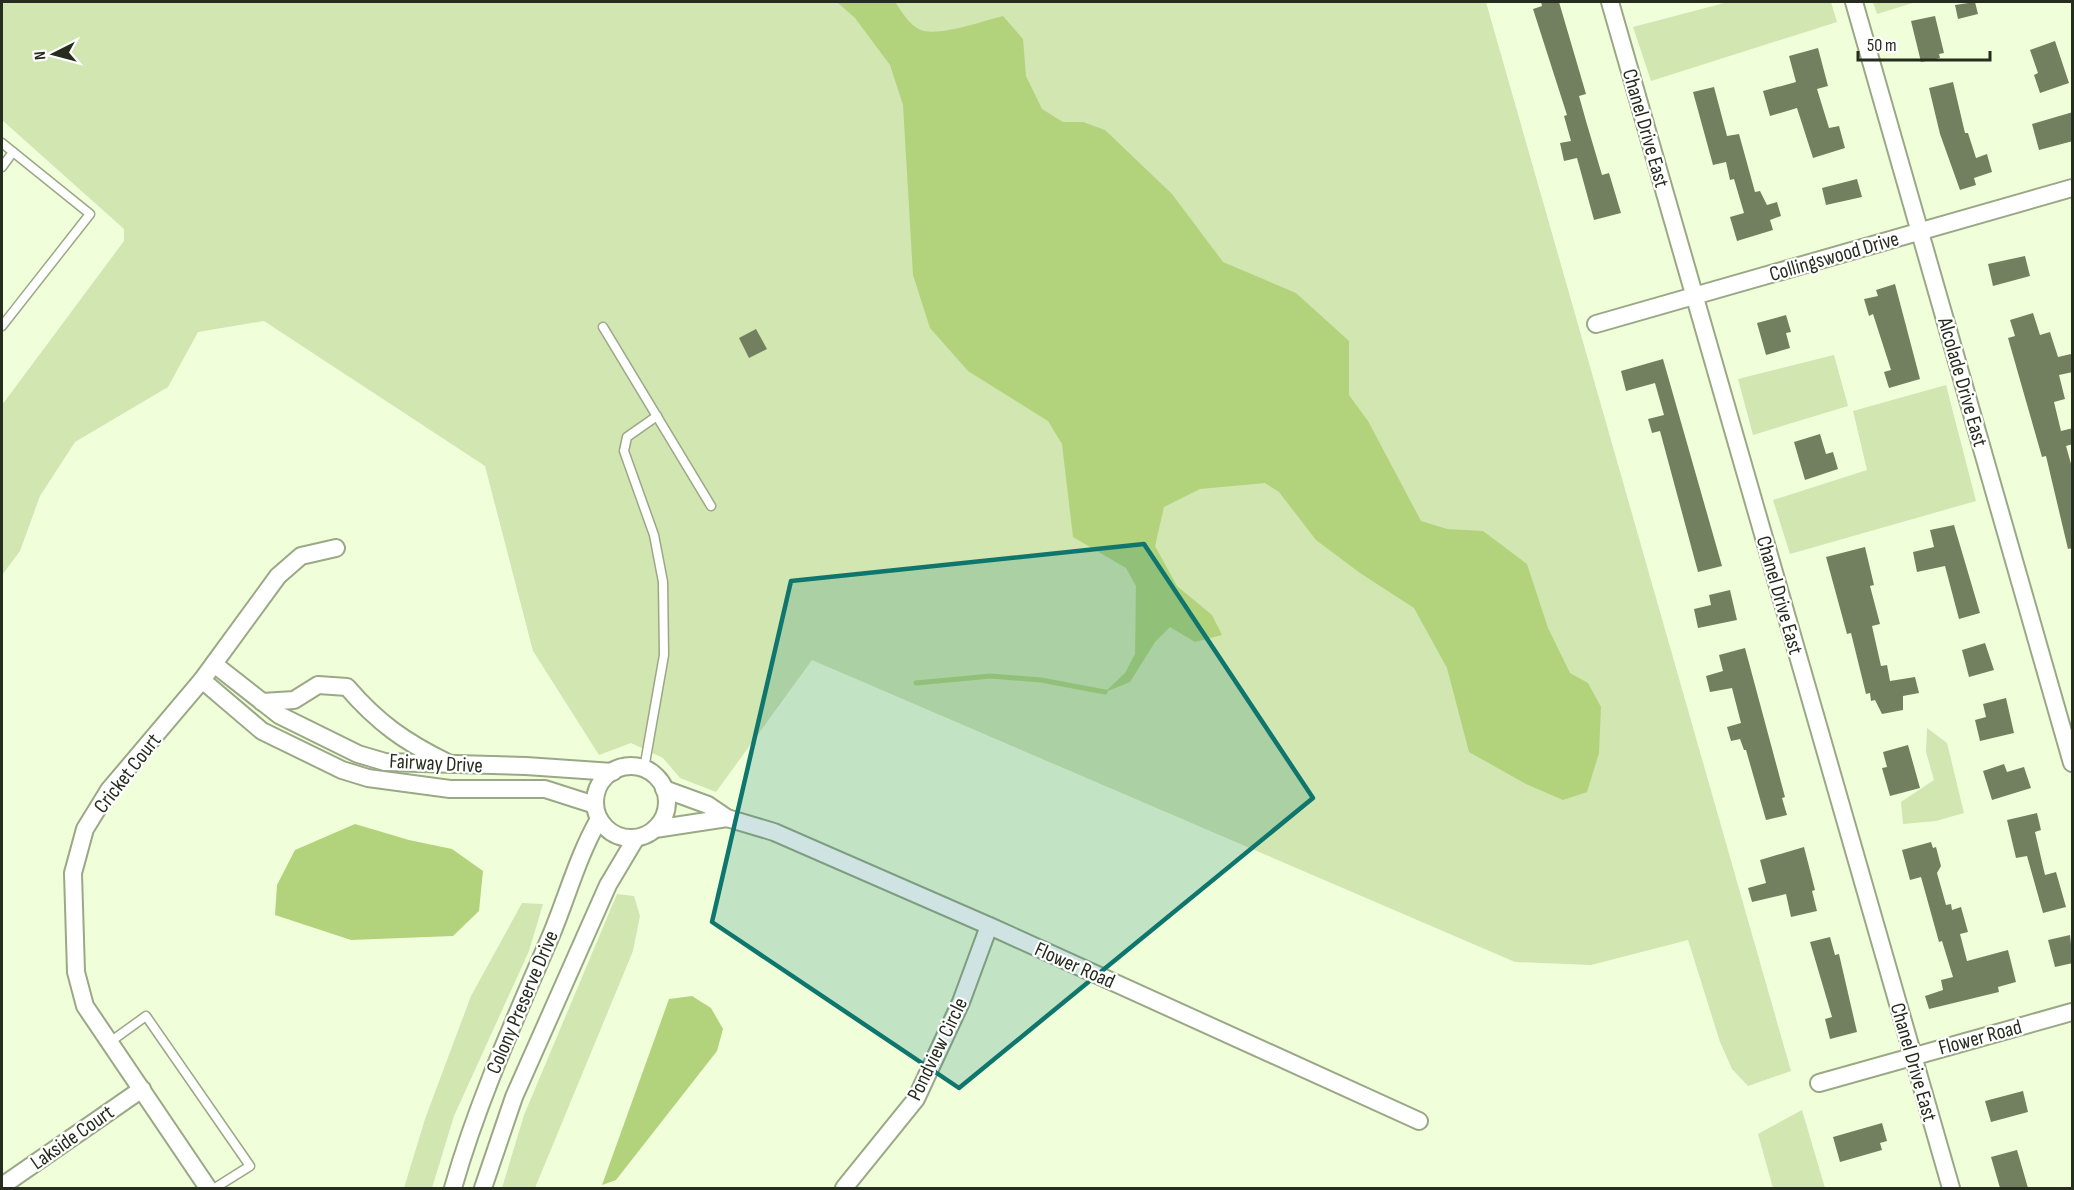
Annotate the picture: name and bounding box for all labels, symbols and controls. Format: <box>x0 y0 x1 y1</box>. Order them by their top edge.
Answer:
north arrow <box>24 24 84 84</box>
scale bar <box>1858 24 1990 62</box>
text: 50 m <box>1867 35 1897 56</box>
text: N <box>31 50 50 61</box>
street label: Chanel Drive East <box>1617 66 1674 190</box>
street label: Collingswood Drive <box>1766 226 1902 287</box>
street label: Alcolade Drive East <box>1932 314 1993 450</box>
street label: Chanel Drive East <box>1751 533 1808 657</box>
street label: Cricket Court <box>88 728 166 818</box>
street label: Fairway Drive <box>389 749 483 778</box>
street label: Colony Preserve Drive <box>481 927 564 1078</box>
street label: Flower Road <box>1031 937 1119 994</box>
street label: Pondview Circle <box>902 994 973 1105</box>
street label: Chanel Drive East <box>1885 1000 1942 1124</box>
street label: Flower Road <box>1936 1014 2024 1061</box>
street label: Lakside Court <box>26 1100 119 1175</box>

